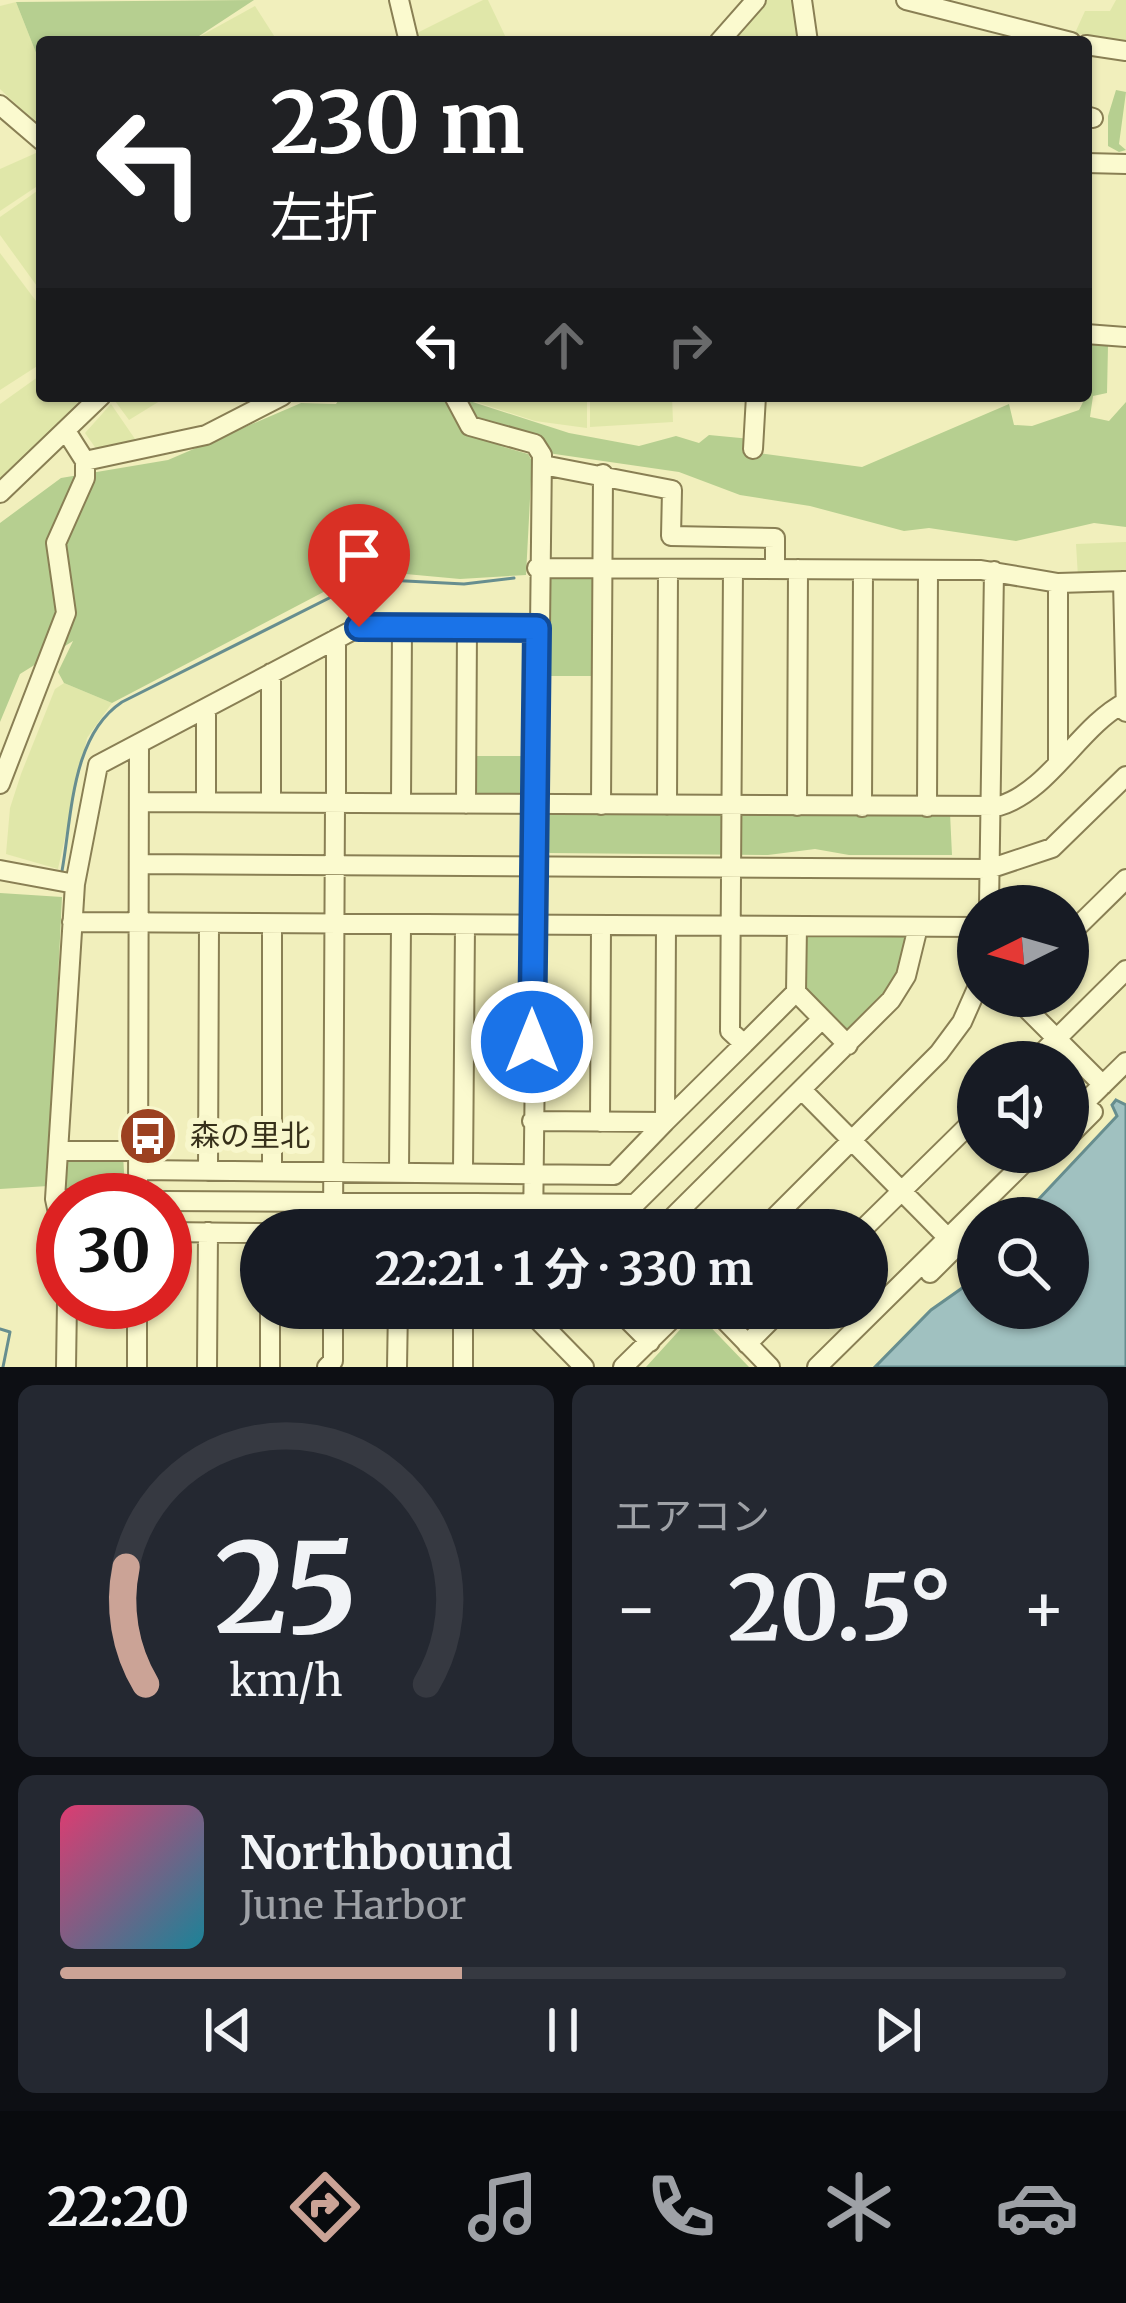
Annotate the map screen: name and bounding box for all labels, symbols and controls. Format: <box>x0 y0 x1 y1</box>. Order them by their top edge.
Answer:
text: 230 m <box>270 70 525 176</box>
icon: left <box>72 84 228 240</box>
text: 左折 <box>270 184 378 252</box>
icon: left <box>405 312 471 378</box>
icon: ahead <box>531 312 597 378</box>
icon: right <box>657 312 723 378</box>
pin <box>308 504 410 627</box>
icon: arrive <box>326 522 392 588</box>
north arrow <box>957 885 1089 1017</box>
map controls <box>957 885 1089 1329</box>
position arrow <box>469 979 595 1105</box>
button: sound <box>957 1041 1089 1173</box>
bus stop icon: 森の里北 <box>117 1105 179 1167</box>
place label: 森の里北 <box>190 1116 310 1154</box>
speed limit sign: 30 <box>36 1173 192 1329</box>
button: search <box>957 1197 1089 1329</box>
text: 22:21 · 1 分 · 330 m <box>375 1241 753 1297</box>
text: エアコン <box>614 1492 770 1541</box>
text: 25 <box>214 1510 358 1667</box>
text: 20.5° <box>728 1551 952 1665</box>
text: − <box>614 1567 658 1650</box>
text: + <box>1022 1567 1066 1650</box>
text: km/h <box>229 1654 343 1708</box>
text: Northbound <box>240 1825 513 1881</box>
text: June Harbor <box>240 1881 466 1930</box>
icon: previous <box>195 1997 261 2063</box>
icon: pause <box>530 1997 596 2063</box>
icon: next <box>865 1997 931 2063</box>
icon: directions <box>283 2165 367 2249</box>
icon: music <box>461 2165 545 2249</box>
icon: phone <box>639 2165 723 2249</box>
icon: climate <box>817 2165 901 2249</box>
icon: car <box>995 2165 1079 2249</box>
text: 22:20 <box>47 2173 190 2241</box>

